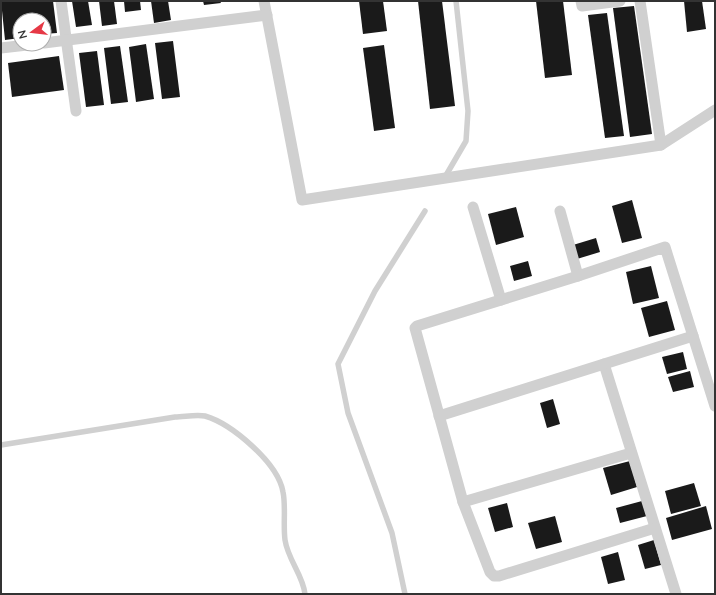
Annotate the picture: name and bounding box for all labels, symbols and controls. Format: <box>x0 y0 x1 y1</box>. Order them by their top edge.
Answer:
north arrow <box>12 12 52 52</box>
text: N <box>15 29 30 40</box>

